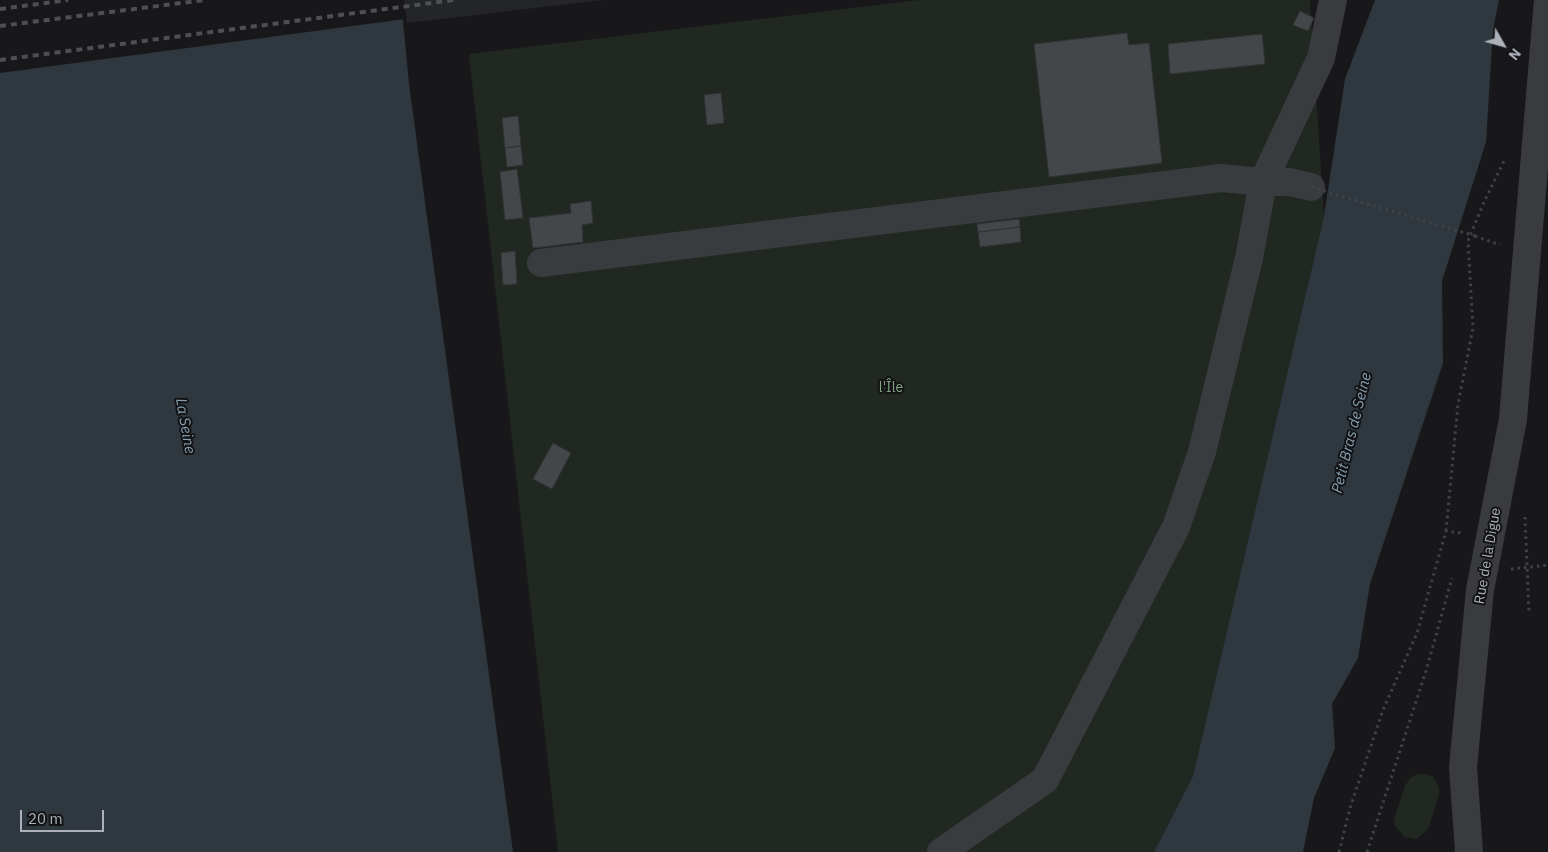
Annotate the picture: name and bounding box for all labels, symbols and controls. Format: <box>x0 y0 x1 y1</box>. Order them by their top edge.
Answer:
north arrow <box>1478 20 1528 70</box>
text: N <box>1505 45 1525 64</box>
water label: Petit Bras de Seine <box>1328 371 1376 495</box>
park label: l'Île <box>879 380 903 396</box>
water label: La Seine <box>171 397 199 455</box>
street label: Rue de la Digue <box>1471 507 1505 605</box>
scale bar <box>22 800 106 832</box>
text: 20 m <box>28 809 63 828</box>

